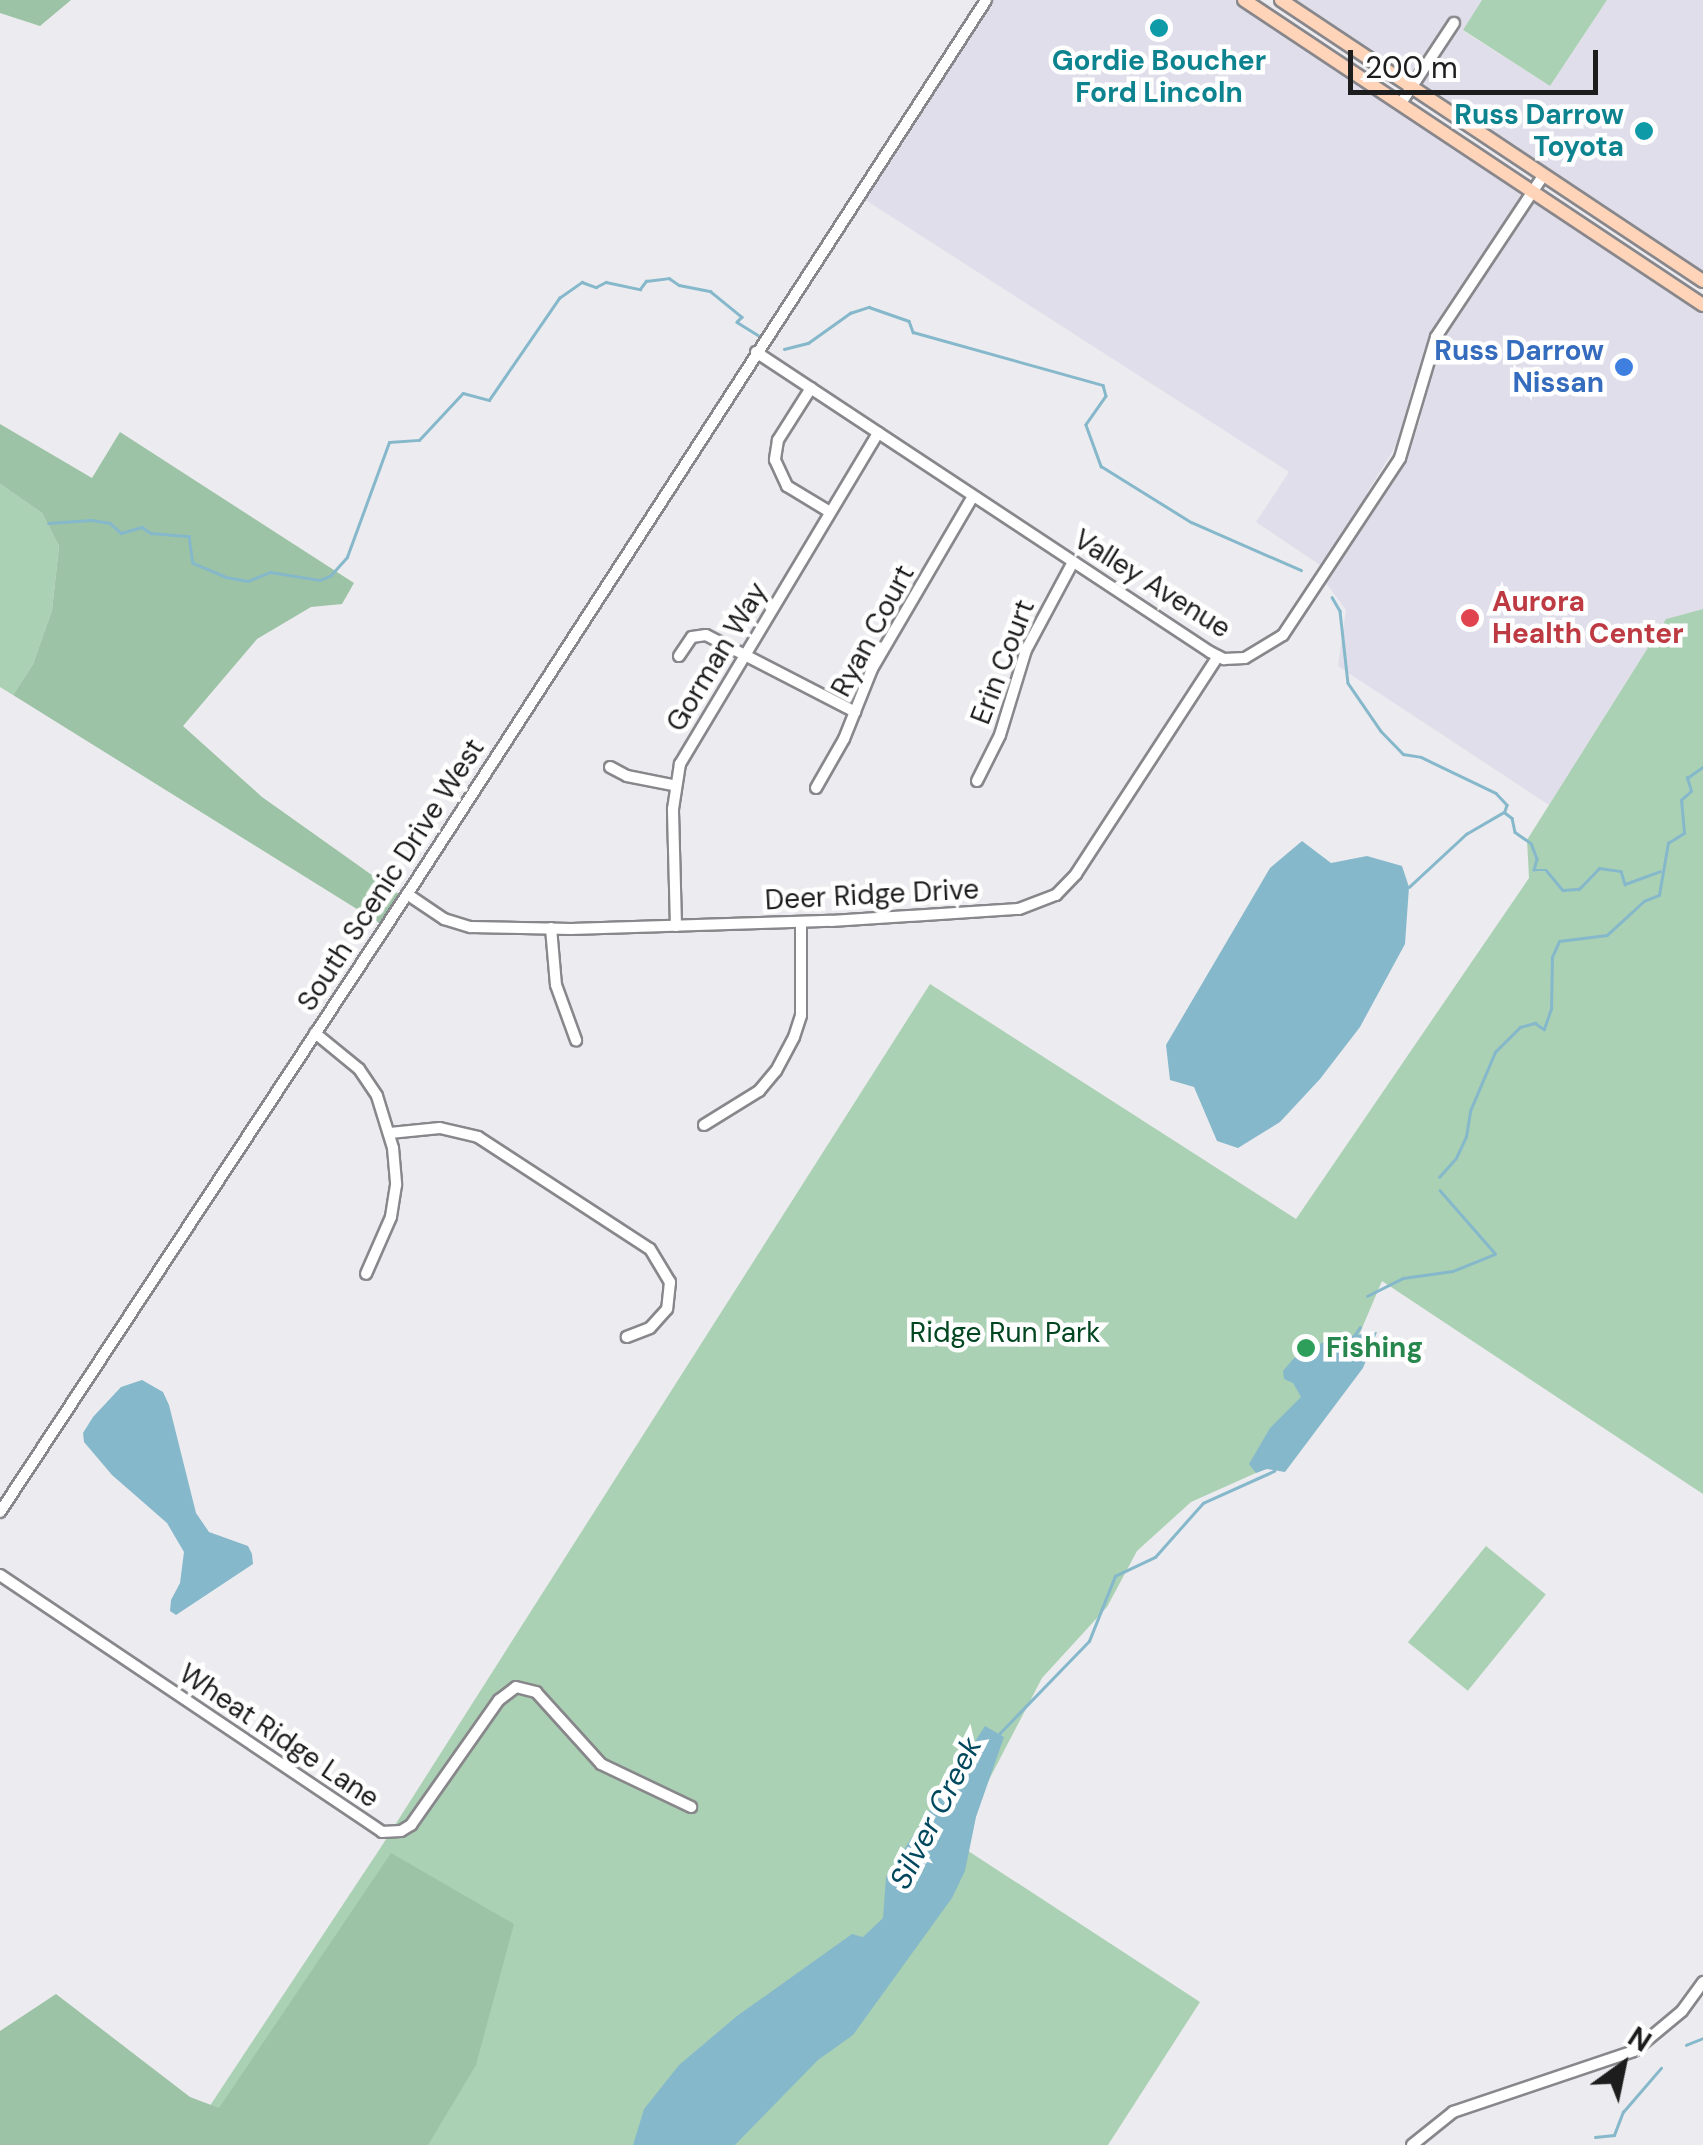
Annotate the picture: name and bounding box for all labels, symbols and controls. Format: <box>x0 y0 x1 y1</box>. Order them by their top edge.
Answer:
marker: Gordie Boucher Ford Lincoln <box>1148 17 1170 39</box>
scale bar <box>1353 30 1603 92</box>
place label: Gordie Boucher Ford Lincoln <box>1052 44 1266 110</box>
text: 200 m <box>1365 48 1458 87</box>
place label: Russ Darrow Toyota <box>1454 98 1624 164</box>
marker: Russ Darrow Toyota <box>1633 120 1655 142</box>
place label: Russ Darrow Nissan <box>1434 334 1604 400</box>
marker: Russ Darrow Nissan <box>1613 356 1635 378</box>
street label: Valley Avenue <box>1067 522 1237 646</box>
street label: Ryan Court <box>824 559 922 703</box>
street label: Gorman Way <box>659 576 775 738</box>
place label: Aurora Health Center <box>1492 585 1684 651</box>
street label: Erin Court <box>964 595 1042 729</box>
marker: Aurora Health Center <box>1457 605 1483 631</box>
street label: South Scenic Drive West <box>290 733 492 1017</box>
street label: Deer Ridge Drive <box>764 873 980 917</box>
park label: Ridge Run Park <box>910 1316 1100 1350</box>
place label: Fishing <box>1326 1331 1423 1365</box>
marker: Fishing <box>1295 1337 1317 1359</box>
street label: Wheat Ridge Lane <box>173 1657 385 1815</box>
water label: Silver Creek <box>882 1731 990 1895</box>
north arrow <box>1573 2015 1673 2115</box>
text: N <box>1621 2018 1658 2060</box>

